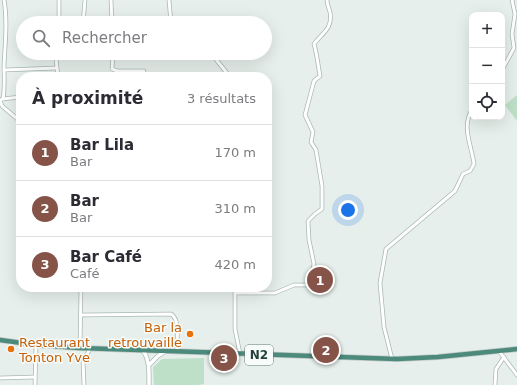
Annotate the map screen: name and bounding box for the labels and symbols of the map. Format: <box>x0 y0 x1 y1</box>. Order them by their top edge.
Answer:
your location <box>338 200 358 220</box>
pin: 1 <box>307 265 333 295</box>
place label: Bar la retrouvaille <box>108 320 182 350</box>
marker: Bar la retrouvaille <box>185 329 195 339</box>
place label: Restaurant Tonton Yve <box>18 335 90 365</box>
pin: 2 <box>313 335 339 365</box>
pin: 3 <box>211 343 237 373</box>
marker: Restaurant Tonton Yve <box>6 344 16 354</box>
road number: N2 <box>245 345 273 365</box>

